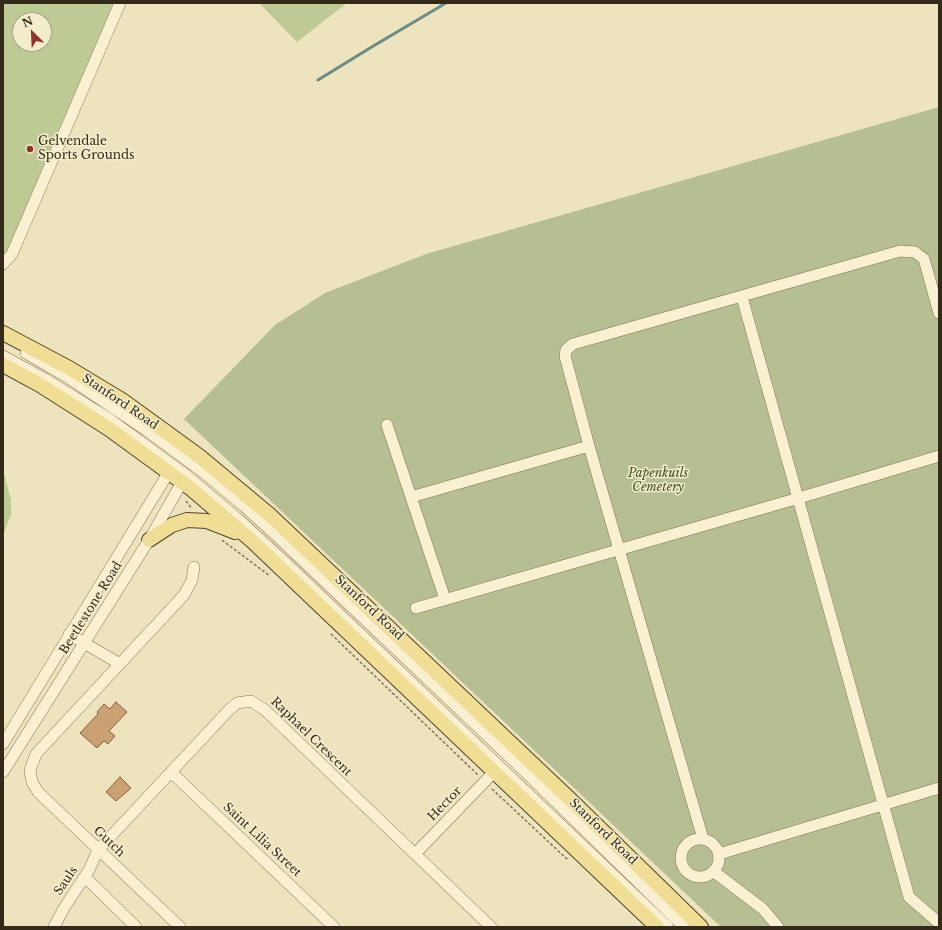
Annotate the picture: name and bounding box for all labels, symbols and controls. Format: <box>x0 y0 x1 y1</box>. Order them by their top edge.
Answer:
north arrow <box>12 12 52 52</box>
text: N <box>20 13 35 30</box>
place label: Gelvendale Sports Grounds <box>38 135 135 163</box>
marker: Gelvendale Sports Grounds <box>25 144 35 154</box>
street label: Stanford Road <box>79 371 161 433</box>
park label: Papenkuils Cemetery <box>628 467 688 495</box>
street label: Beetlestone Road <box>57 559 125 657</box>
street label: Stanford Road <box>332 572 406 644</box>
street label: Raphael Crescent <box>268 695 354 779</box>
street label: Hector <box>425 784 465 824</box>
street label: Stanford Road <box>566 796 640 868</box>
street label: Saint Lilia Street <box>220 800 304 880</box>
street label: Gutch <box>90 824 128 860</box>
street label: Sauls <box>51 864 81 898</box>

